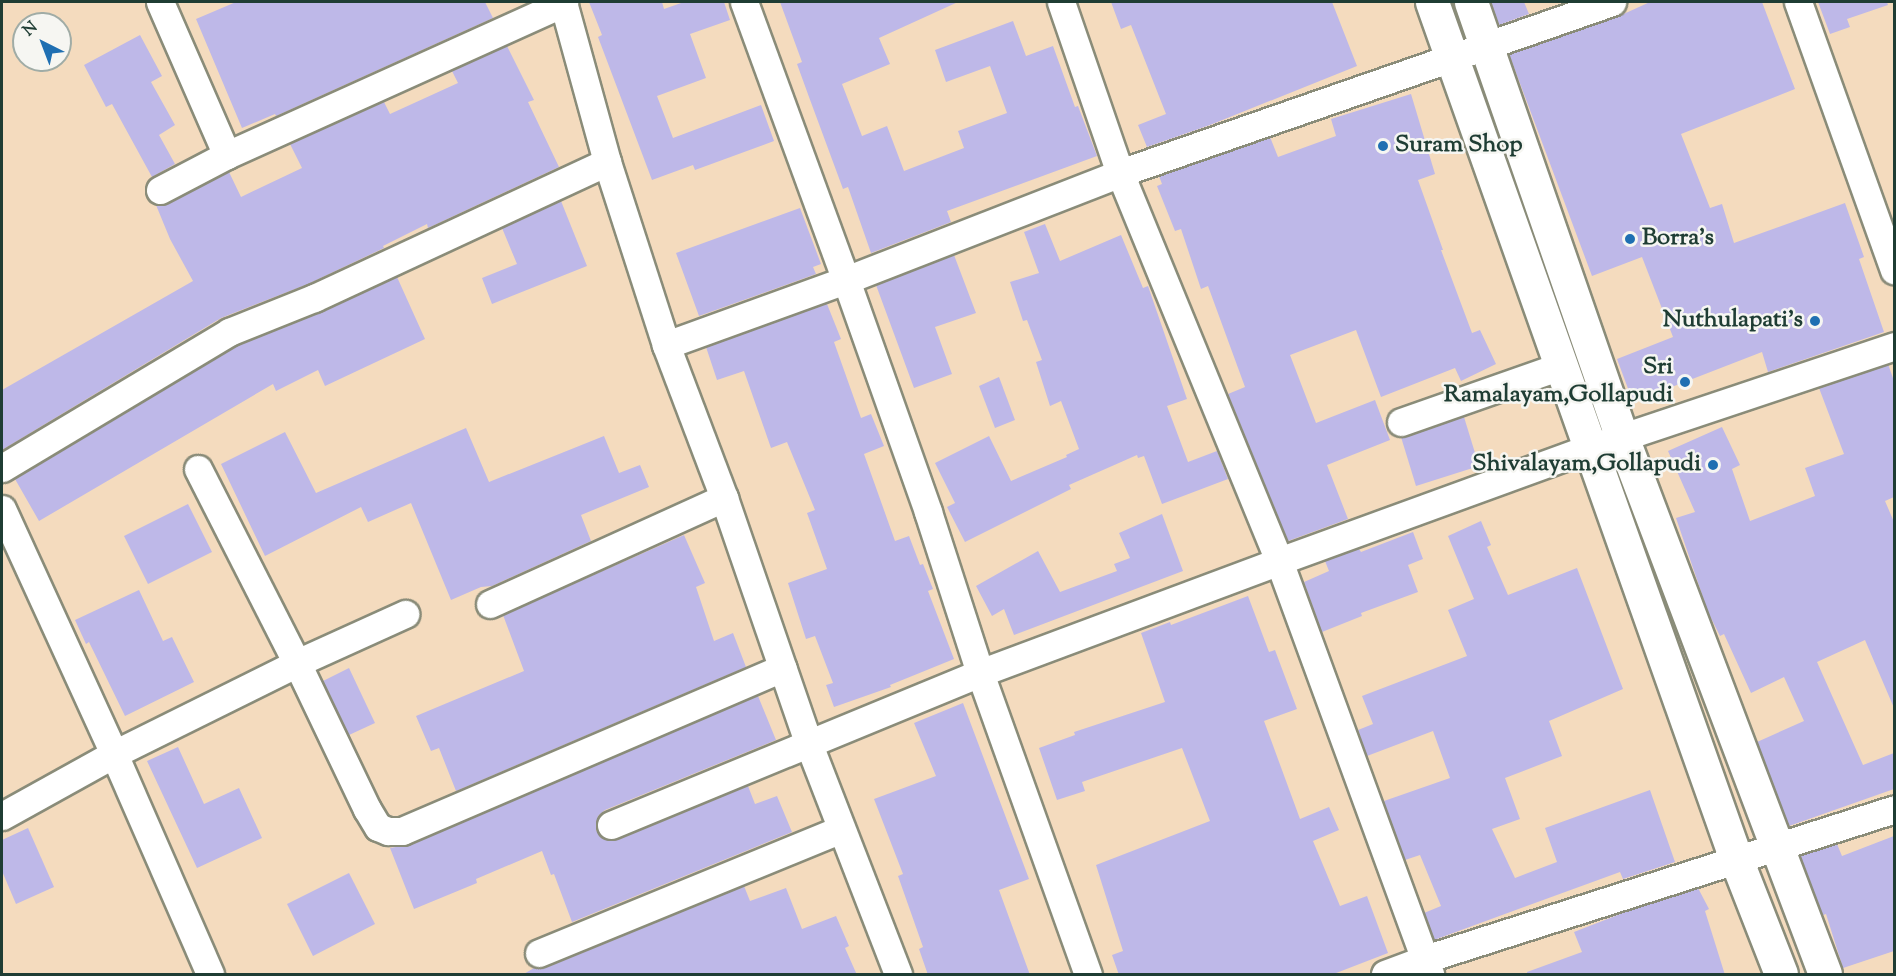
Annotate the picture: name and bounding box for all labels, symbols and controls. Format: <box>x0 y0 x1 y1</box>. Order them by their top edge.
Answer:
north arrow <box>12 12 72 72</box>
text: N <box>19 17 43 43</box>
place label: Suram Shop <box>1395 132 1523 160</box>
marker: Suram Shop <box>1376 139 1390 153</box>
place label: Borra's <box>1642 225 1714 253</box>
marker: Borra's <box>1623 232 1637 246</box>
place label: Nuthulapati's <box>1663 307 1803 335</box>
marker: Nuthulapati's <box>1808 314 1822 328</box>
place label: Sri Ramalayam,Gollapudi <box>1444 354 1673 410</box>
marker: Sri Ramalayam,Gollapudi <box>1678 375 1692 389</box>
place label: Shivalayam,Gollapudi <box>1472 451 1701 479</box>
marker: Shivalayam,Gollapudi <box>1706 458 1720 472</box>

